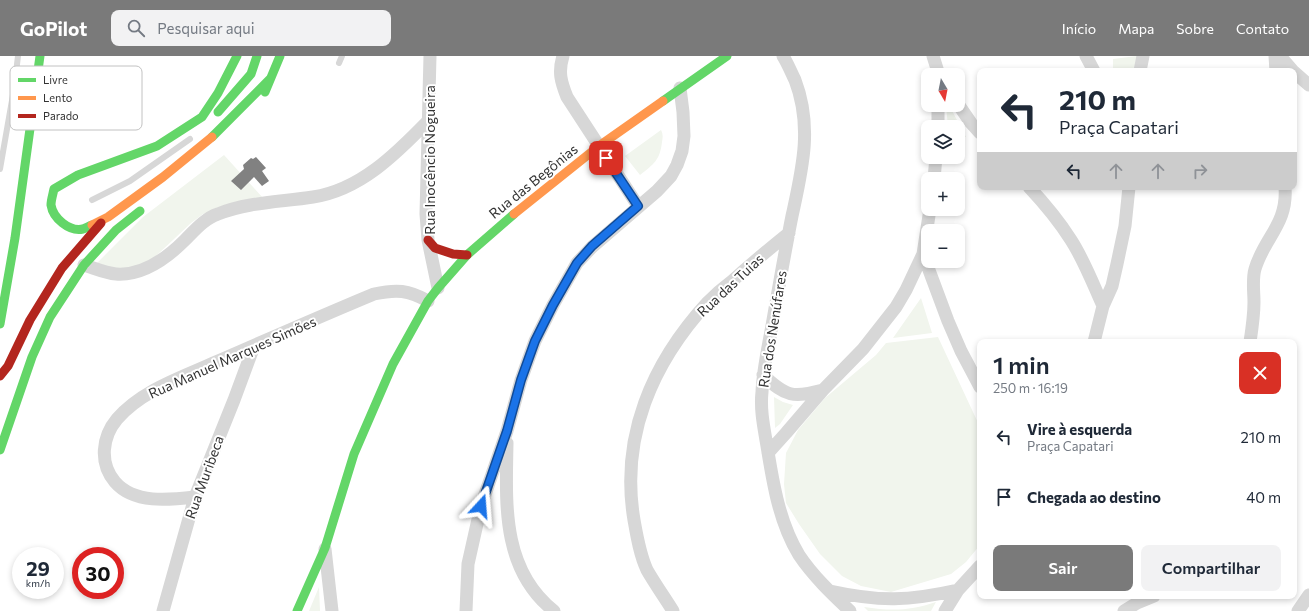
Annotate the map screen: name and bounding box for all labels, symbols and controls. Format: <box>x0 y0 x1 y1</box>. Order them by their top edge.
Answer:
search box <box>111 10 391 46</box>
text: GoPilot <box>20 17 87 40</box>
icon: search <box>125 17 147 39</box>
text: Pesquisar aqui <box>157 19 255 37</box>
text: Início <box>1062 20 1096 37</box>
text: Mapa <box>1118 20 1154 37</box>
text: Sobre <box>1176 20 1214 37</box>
text: Contato <box>1236 20 1289 37</box>
legend <box>10 66 142 130</box>
north arrow <box>921 68 965 112</box>
map controls <box>921 68 965 268</box>
text: Livre <box>43 73 68 86</box>
text: 210 m <box>1059 82 1136 116</box>
icon: left <box>993 84 1045 136</box>
street label: Rua Inocêncio Nogueira <box>421 85 438 235</box>
text: Lento <box>43 91 73 104</box>
text: Parado <box>43 109 79 122</box>
text: Praça Capatari <box>1059 116 1179 138</box>
button: layers <box>921 120 965 164</box>
street label: Rua das Begônias <box>485 140 581 222</box>
pin <box>589 141 623 175</box>
icon: arrive <box>595 147 617 169</box>
icon: left <box>1063 160 1085 182</box>
icon: ahead <box>1105 160 1127 182</box>
icon: ahead <box>1147 160 1169 182</box>
icon: right <box>1189 160 1211 182</box>
button: + <box>921 172 965 216</box>
button: − <box>921 224 965 268</box>
street label: Rua das Tuias <box>693 250 767 320</box>
street label: Rua dos Nenúfares <box>754 269 790 389</box>
street label: Rua Manuel Marques Simões <box>146 312 318 402</box>
text: 1 min <box>993 350 1050 379</box>
button: close <box>1239 352 1281 394</box>
text: 250 m · 16:19 <box>993 380 1068 396</box>
text: Vire à esquerda <box>1027 420 1132 438</box>
icon: left <box>993 426 1015 448</box>
text: 210 m <box>1241 428 1281 446</box>
street label: Rua Muribeca <box>181 433 227 521</box>
text: Praça Capatari <box>1027 438 1114 454</box>
position arrow <box>460 485 502 527</box>
icon: arrive <box>993 486 1015 508</box>
text: Chegada ao destino <box>1027 488 1161 506</box>
text: 40 m <box>1246 488 1281 506</box>
button: Sair <box>993 545 1133 591</box>
button: Compartilhar <box>1141 545 1281 591</box>
speed limit sign: 30 <box>72 547 124 599</box>
text: 29 <box>26 556 50 580</box>
text: km/h <box>26 577 50 589</box>

